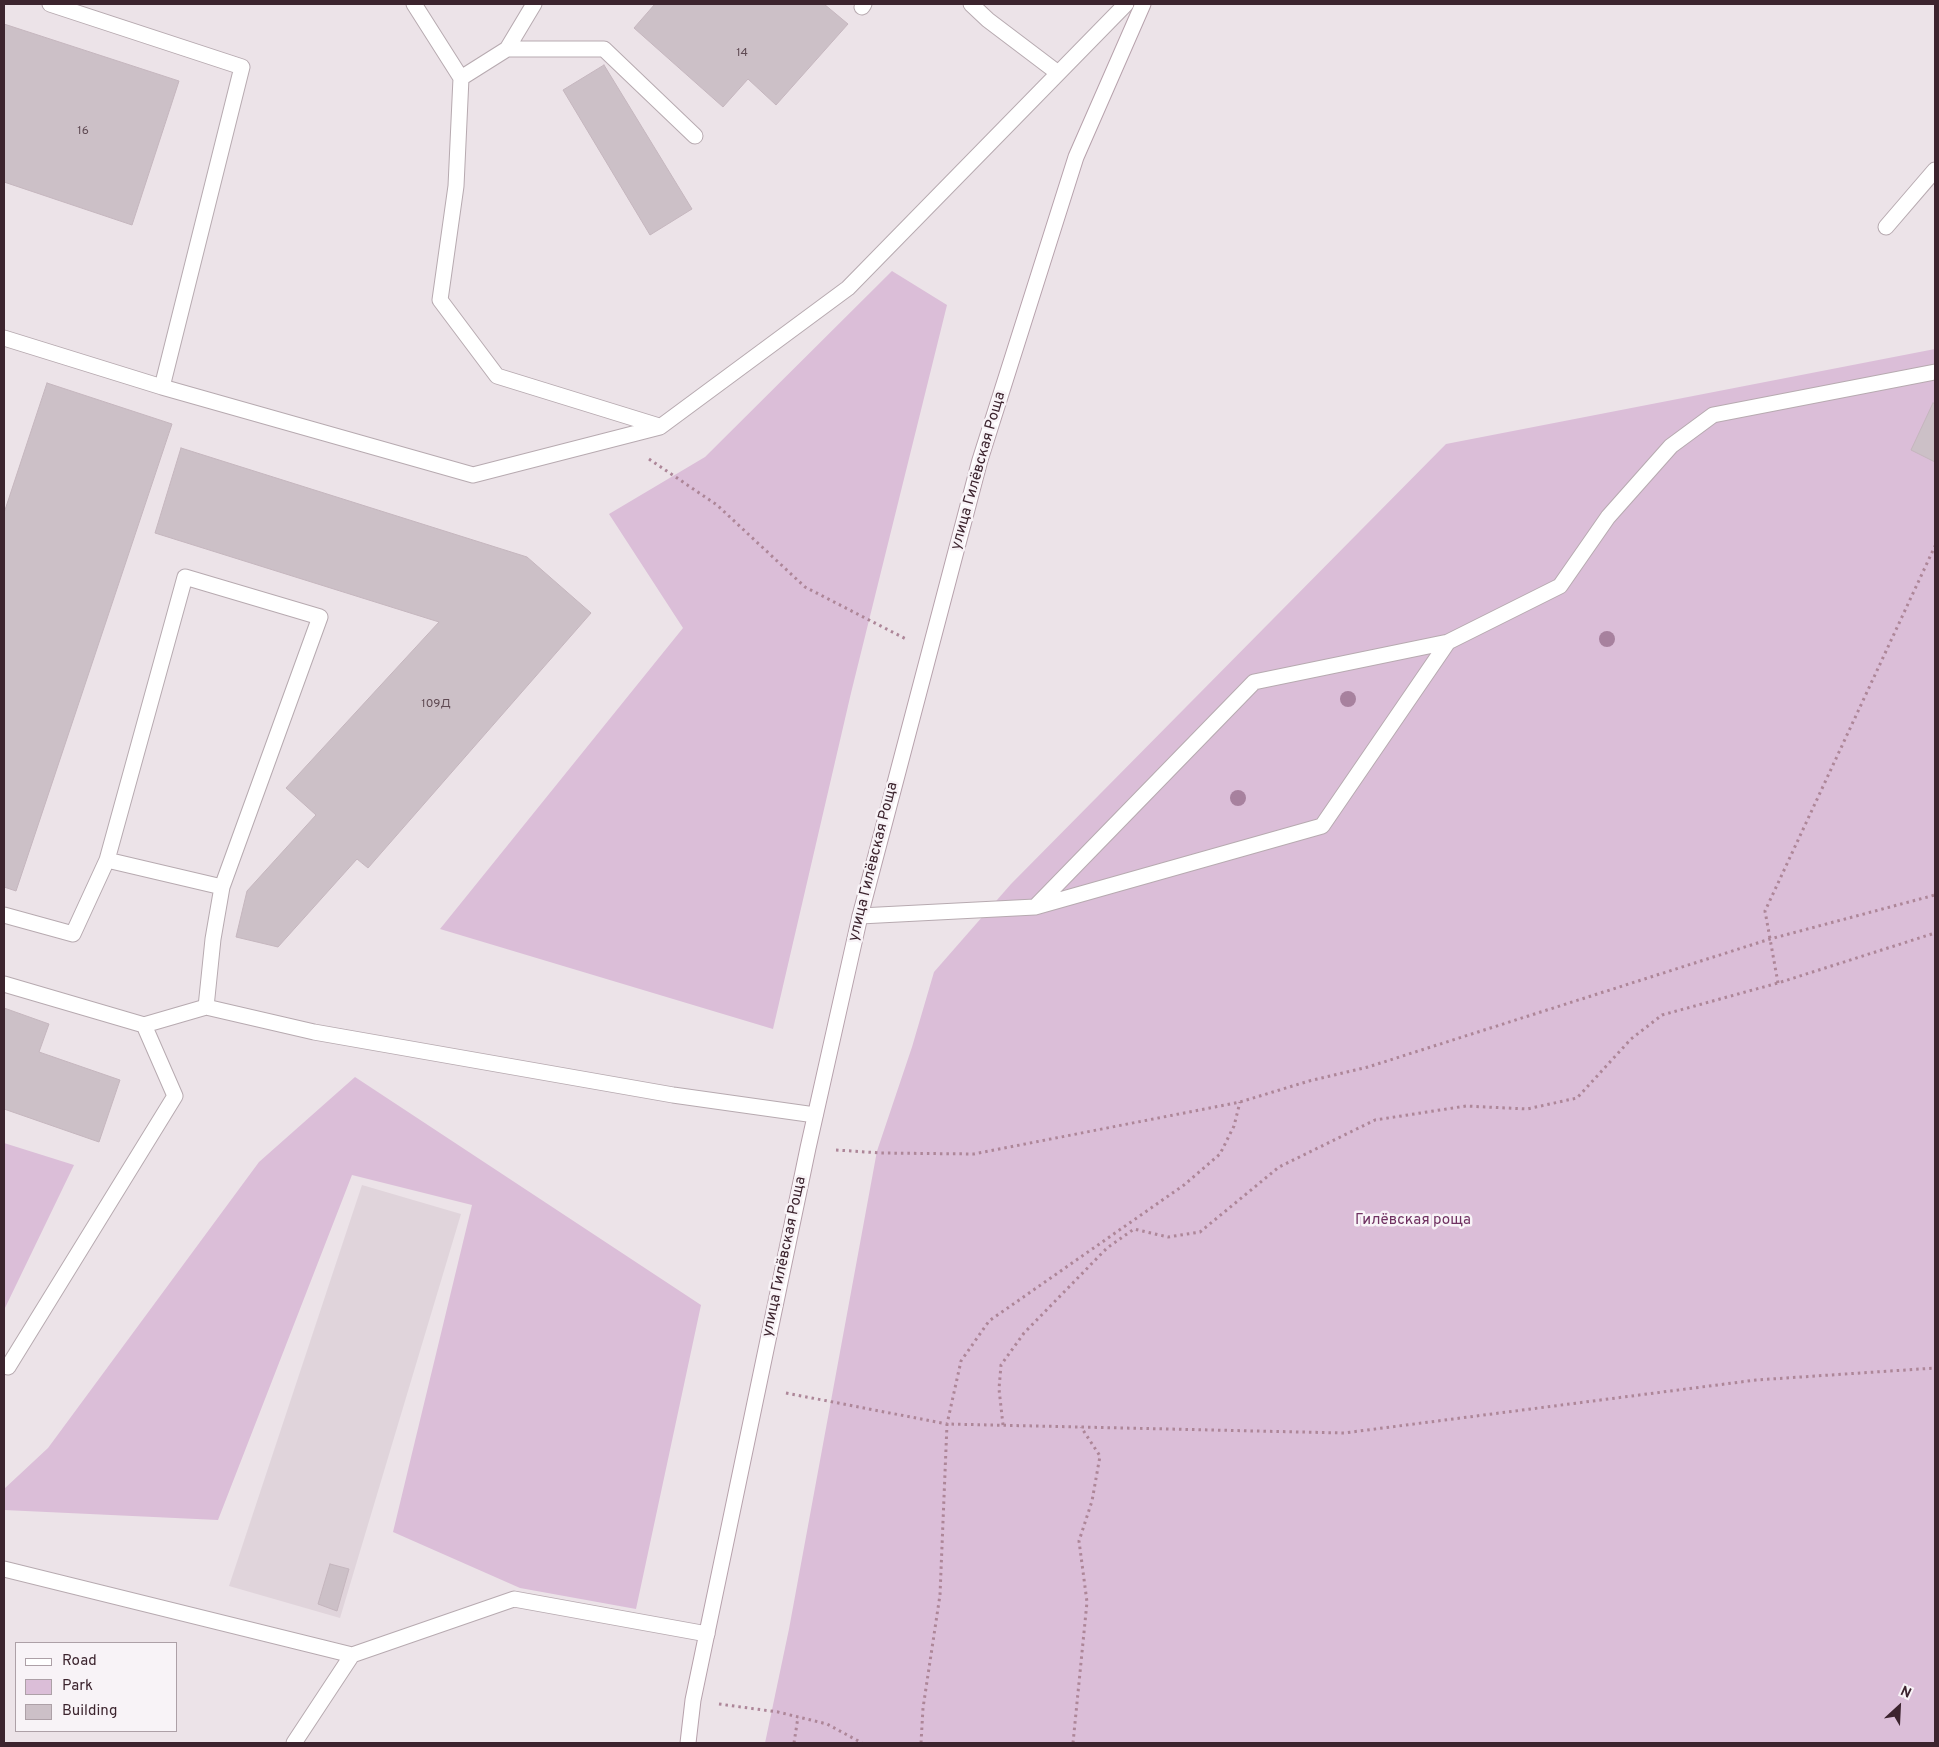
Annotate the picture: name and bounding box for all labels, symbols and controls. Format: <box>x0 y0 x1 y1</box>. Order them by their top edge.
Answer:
house number: 14 <box>736 47 748 61</box>
house number: 16 <box>77 125 89 139</box>
street label: улица Гилёвская Роща <box>948 390 1010 552</box>
house number: 109Д <box>421 698 451 712</box>
street label: улица Гилёвская Роща <box>845 780 903 944</box>
street label: улица Гилёвская Роща <box>759 1175 811 1339</box>
park label: Гилёвская роща <box>1355 1212 1471 1230</box>
legend <box>15 1642 178 1732</box>
text: Road <box>62 1652 97 1671</box>
text: Park <box>62 1677 93 1696</box>
north arrow <box>1874 1682 1924 1732</box>
text: N <box>1897 1683 1914 1703</box>
text: Building <box>62 1702 117 1721</box>

